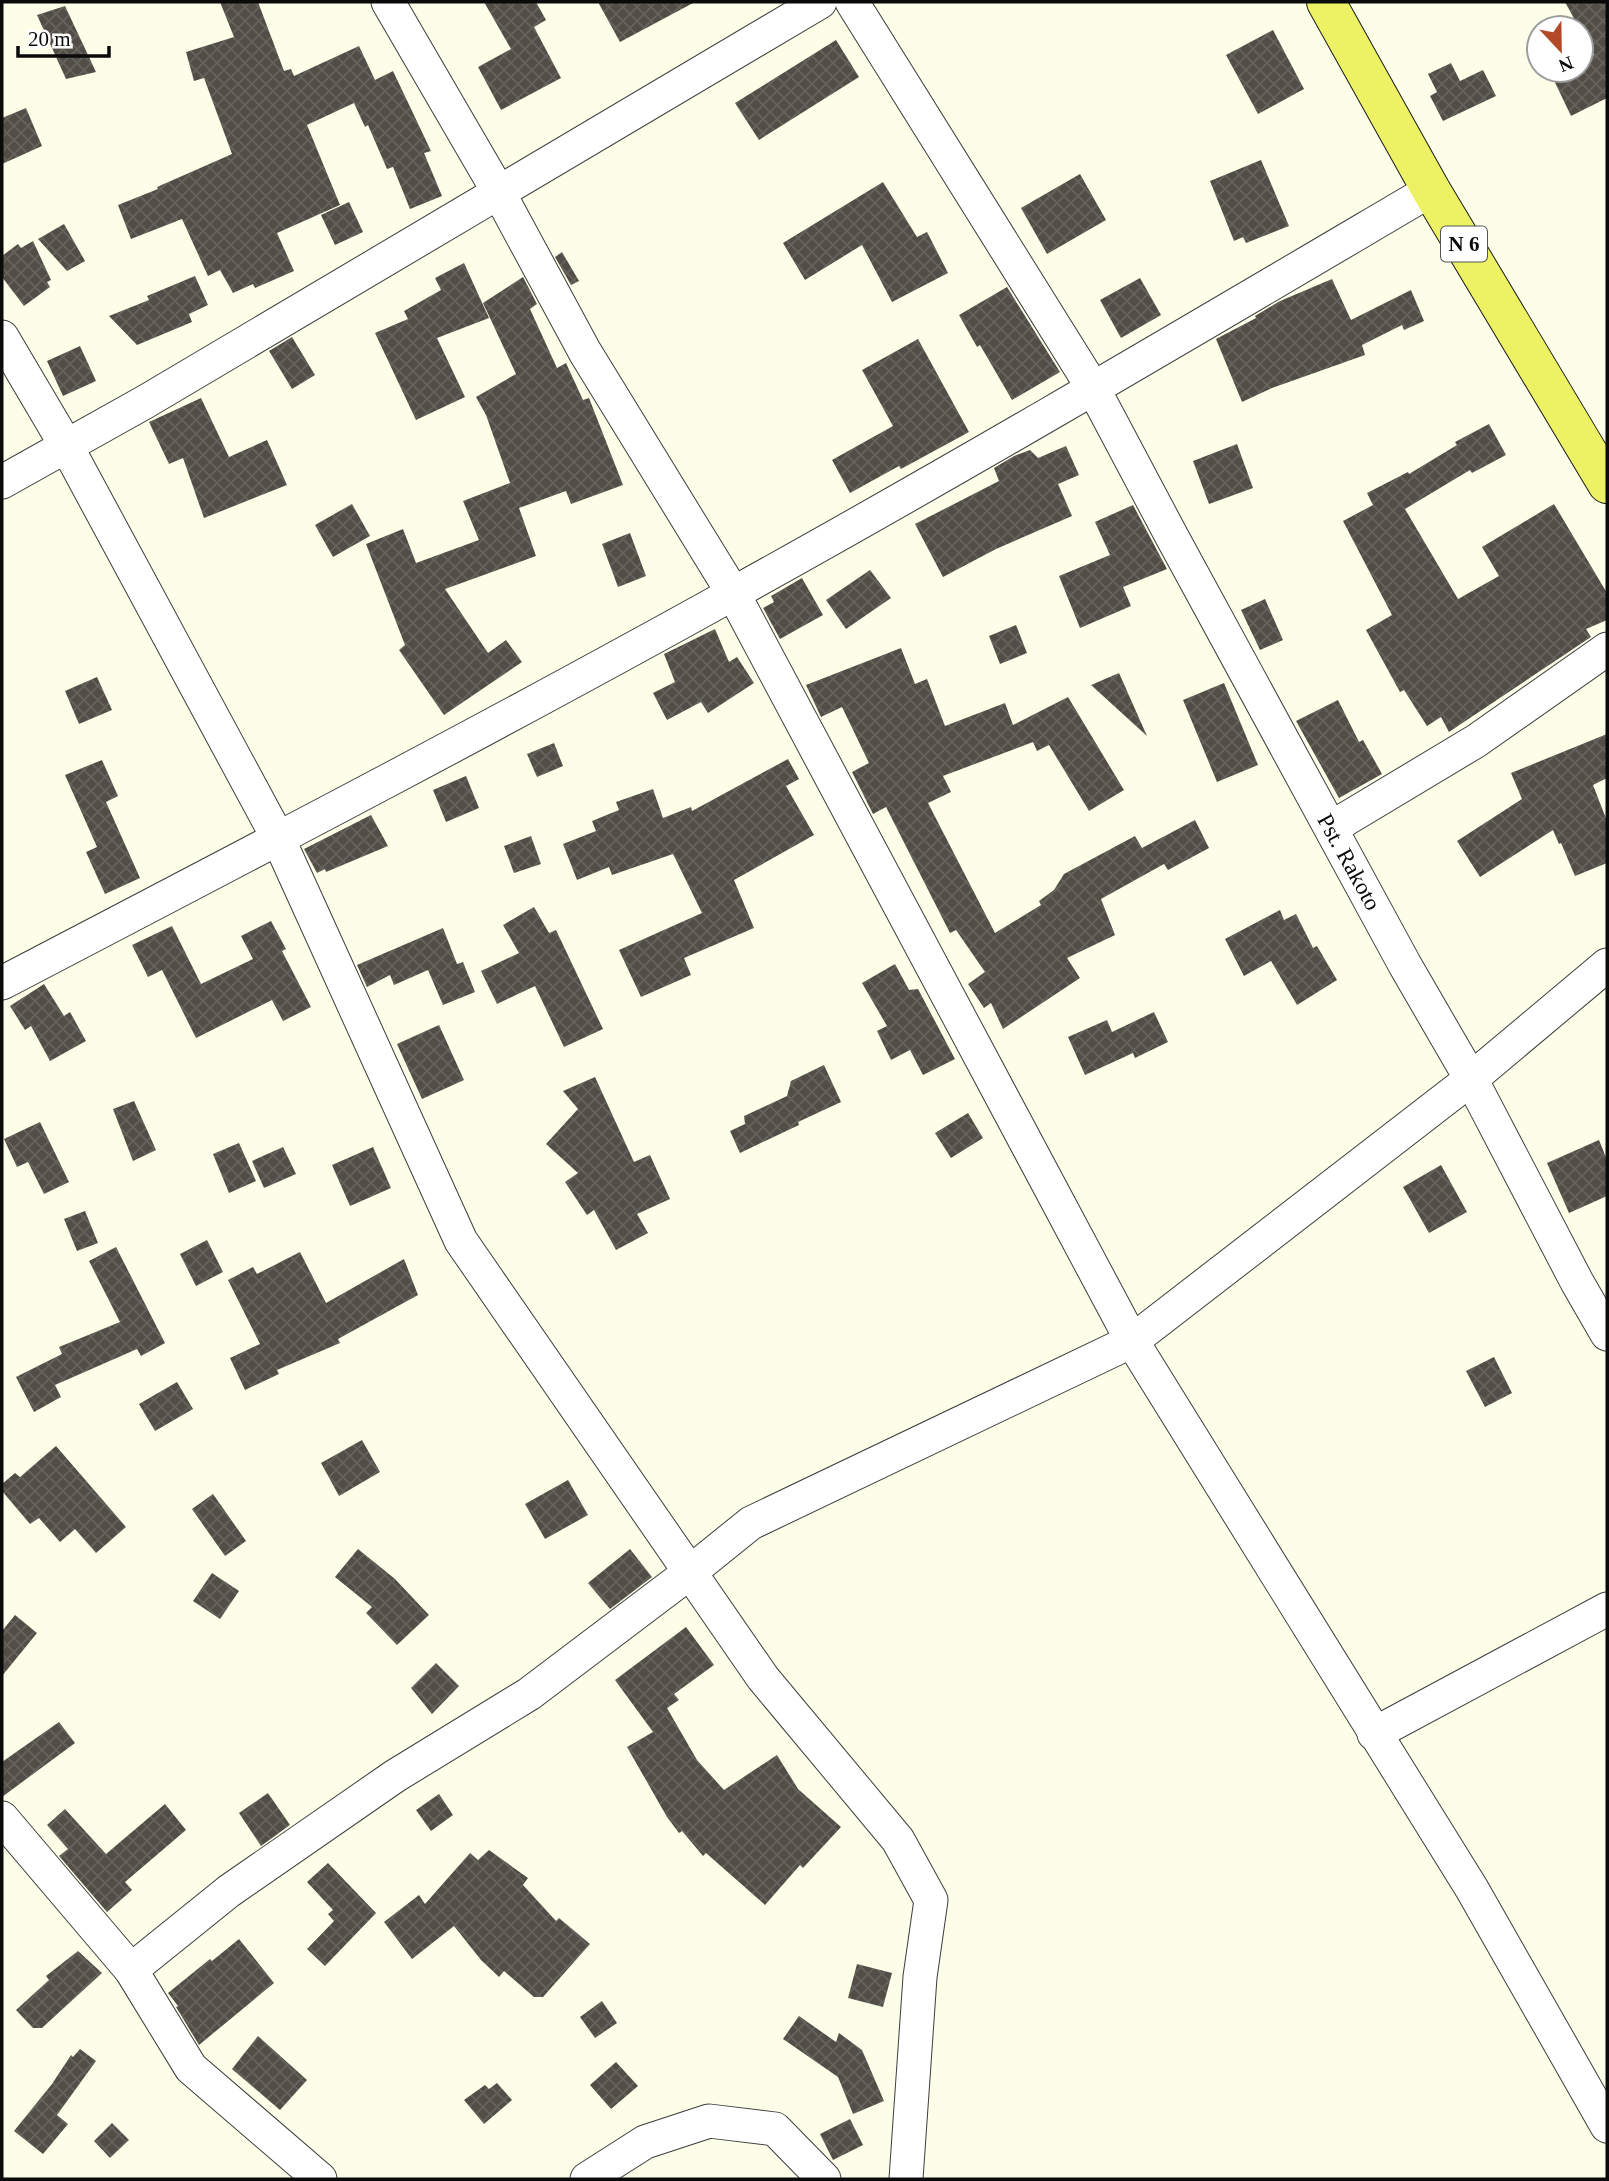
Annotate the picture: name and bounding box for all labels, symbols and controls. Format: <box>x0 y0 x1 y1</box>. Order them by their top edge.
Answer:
scale bar <box>18 14 108 58</box>
north arrow <box>1525 14 1595 84</box>
text: 20 m <box>28 27 71 51</box>
text: N <box>1556 52 1576 77</box>
road number: N 6 <box>1441 226 1487 262</box>
street label: Pst. Rakoto <box>1312 810 1386 914</box>

